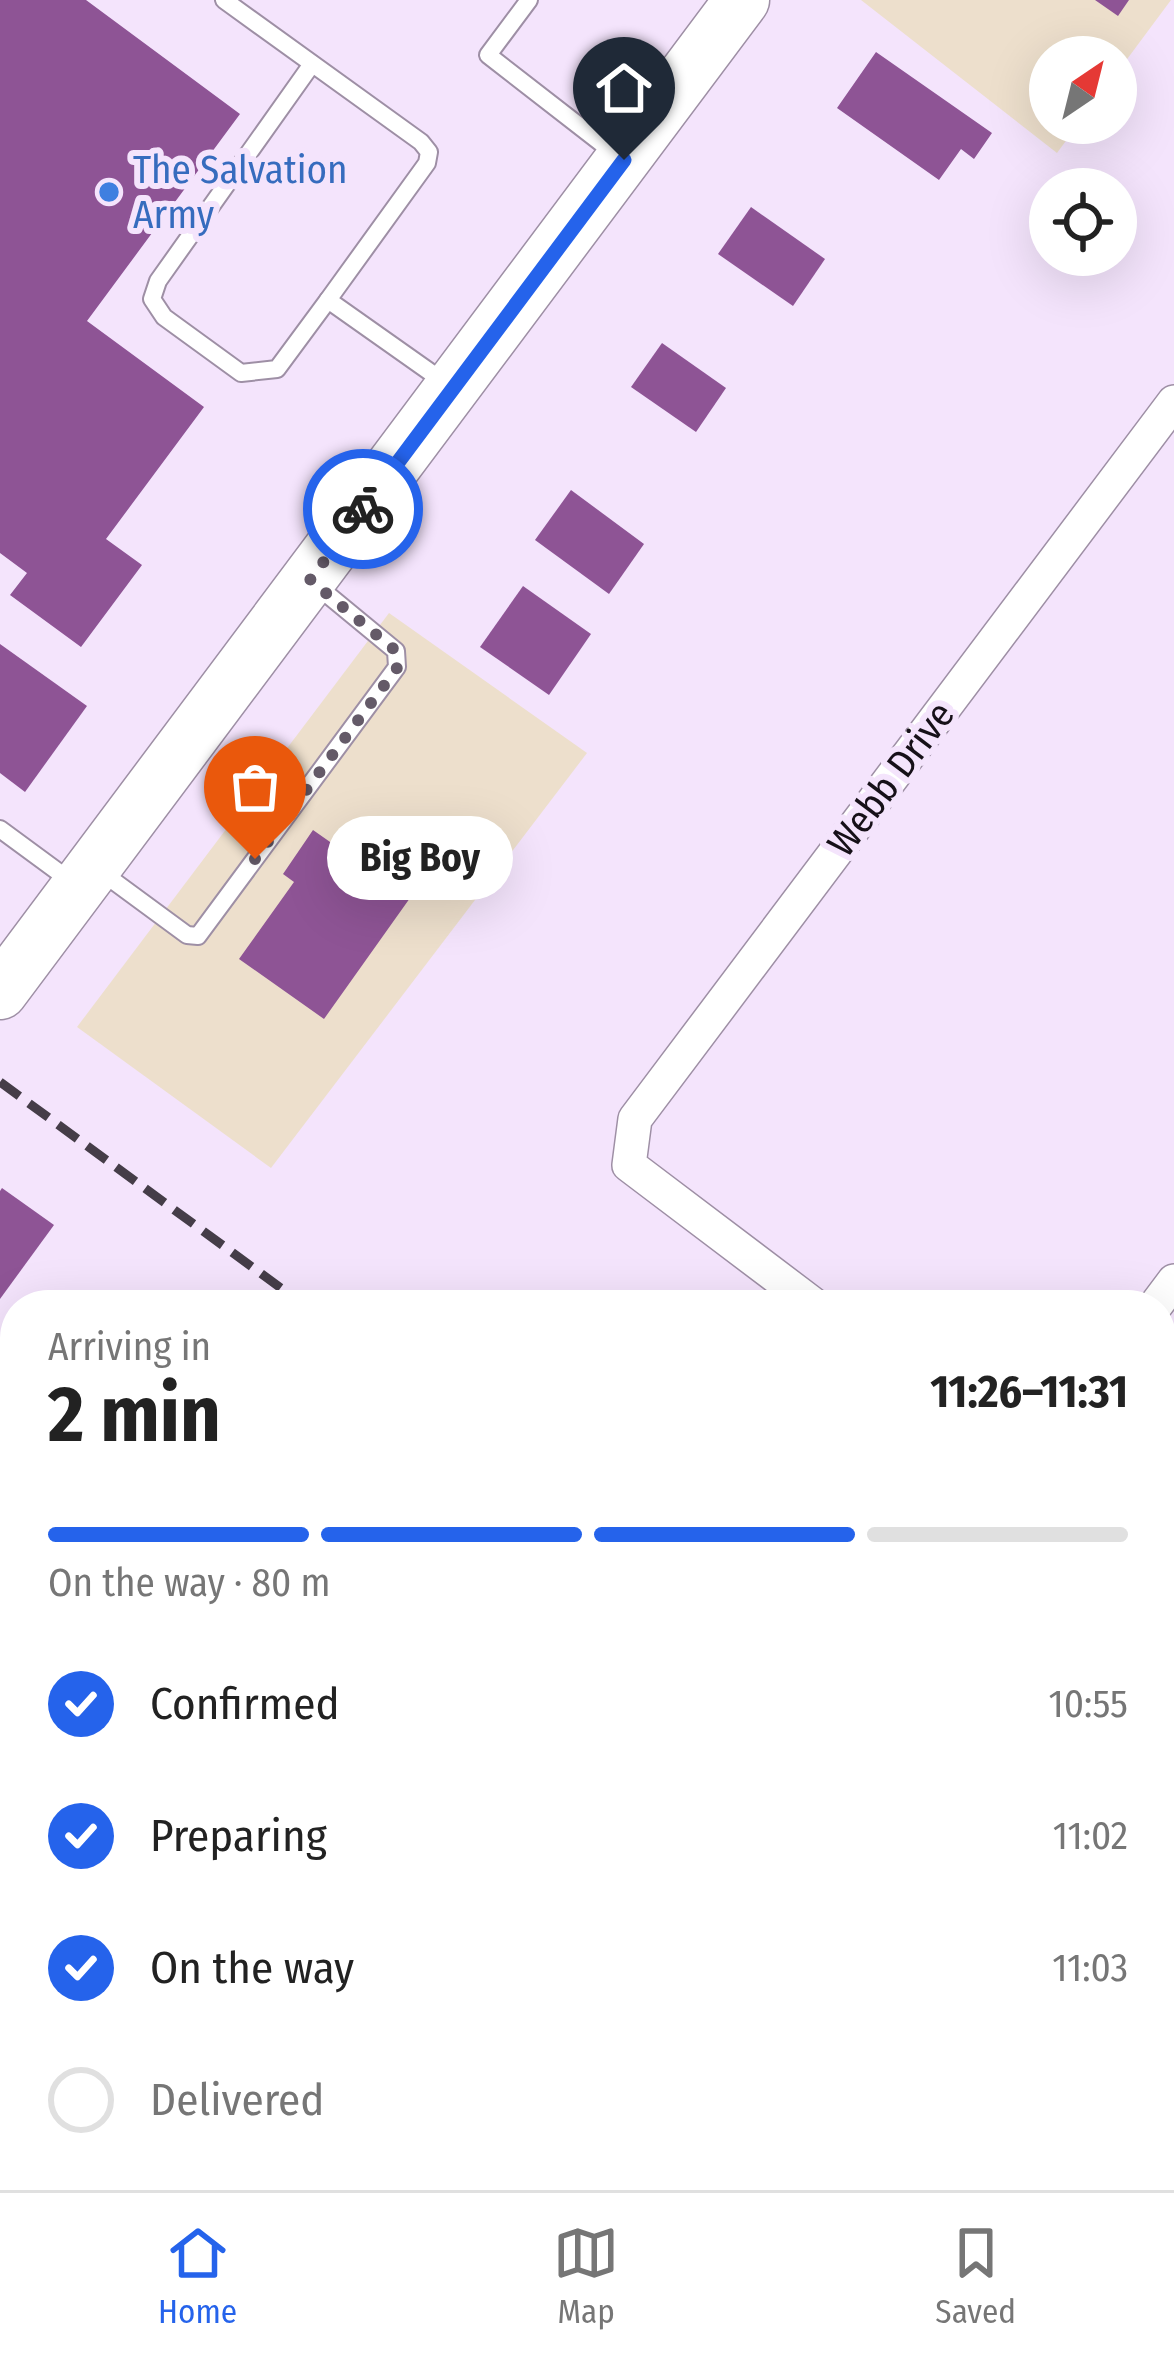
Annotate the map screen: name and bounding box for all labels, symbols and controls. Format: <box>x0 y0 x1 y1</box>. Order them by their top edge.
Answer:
north arrow <box>1029 36 1137 144</box>
map controls <box>1029 36 1137 276</box>
pin <box>573 37 675 160</box>
icon: home <box>591 55 657 121</box>
place label: The Salvation Army <box>133 147 348 238</box>
button: locate <box>1029 168 1137 276</box>
marker: The Salvation Army <box>96 179 122 205</box>
courier <box>303 449 423 569</box>
icon: bike <box>330 476 396 542</box>
street label: Webb Drive <box>818 693 964 865</box>
pin <box>204 736 306 859</box>
icon: bag <box>222 754 288 820</box>
callout: Big Boy <box>327 817 513 901</box>
text: Big Boy <box>360 835 480 881</box>
text: Arriving in <box>48 1324 211 1370</box>
text: 11:26–11:31 <box>930 1365 1128 1419</box>
text: 2 min <box>48 1368 221 1462</box>
text: On the way · 80 m <box>48 1560 330 1606</box>
icon: check <box>48 1671 114 1737</box>
text: Confirmed <box>150 1677 340 1731</box>
text: 10:55 <box>1048 1681 1128 1727</box>
icon: check <box>48 1803 114 1869</box>
text: Preparing <box>150 1809 327 1863</box>
text: 11:02 <box>1053 1813 1128 1859</box>
icon: check <box>48 1935 114 2001</box>
text: On the way <box>150 1941 354 1995</box>
text: 11:03 <box>1052 1945 1128 1991</box>
text: Delivered <box>150 2073 324 2127</box>
tab: Home <box>158 2220 237 2332</box>
tab: Map <box>553 2220 619 2332</box>
tab: Saved <box>935 2220 1016 2332</box>

